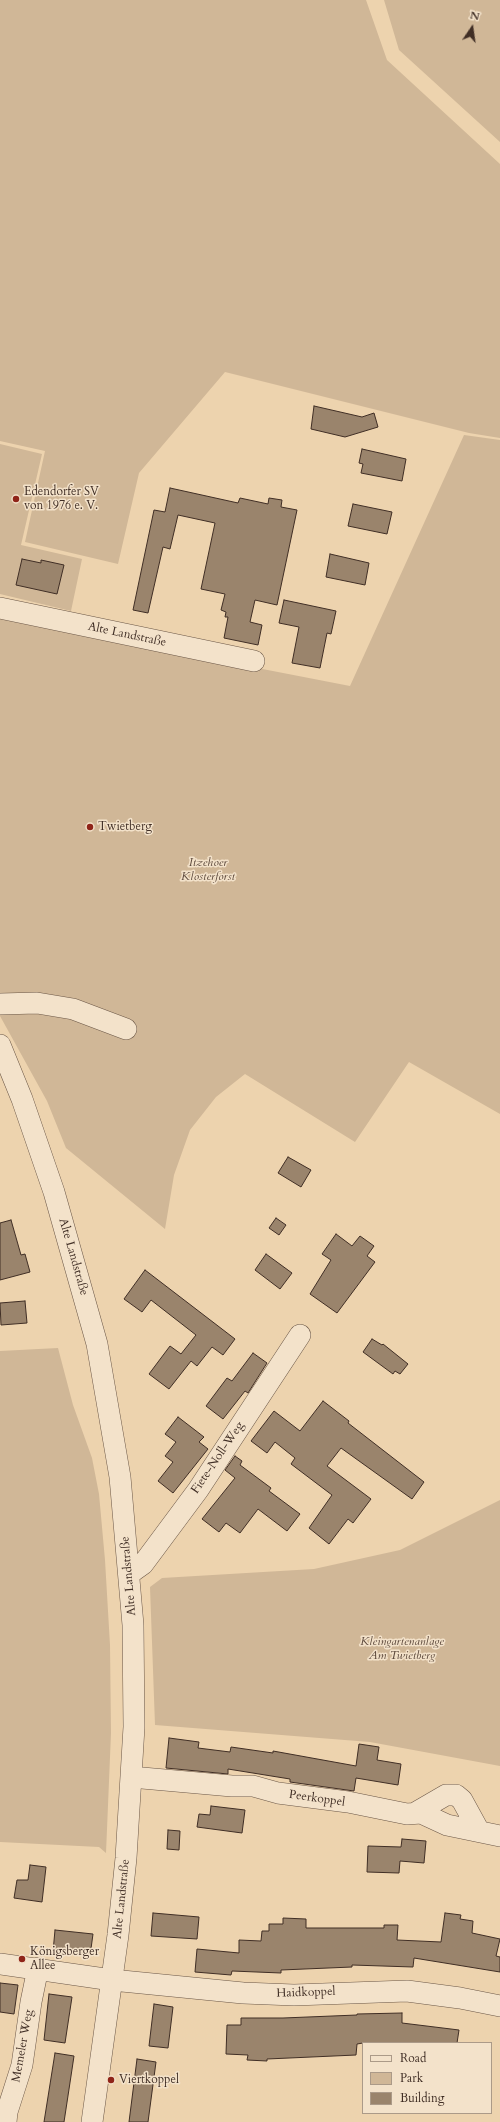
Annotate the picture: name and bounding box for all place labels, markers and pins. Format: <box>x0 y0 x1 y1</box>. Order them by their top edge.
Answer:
place label: Edendorfer SV von 1976 e. V. <box>24 485 99 513</box>
marker: Edendorfer SV von 1976 e. V. <box>11 494 21 504</box>
place label: Twietberg <box>98 820 152 834</box>
marker: Twietberg <box>85 822 95 832</box>
place label: Königsberger Allee <box>30 1945 99 1973</box>
marker: Königsberger Allee <box>17 1954 27 1964</box>
place label: Viertkoppel <box>119 2073 179 2087</box>
marker: Viertkoppel <box>106 2075 116 2085</box>

